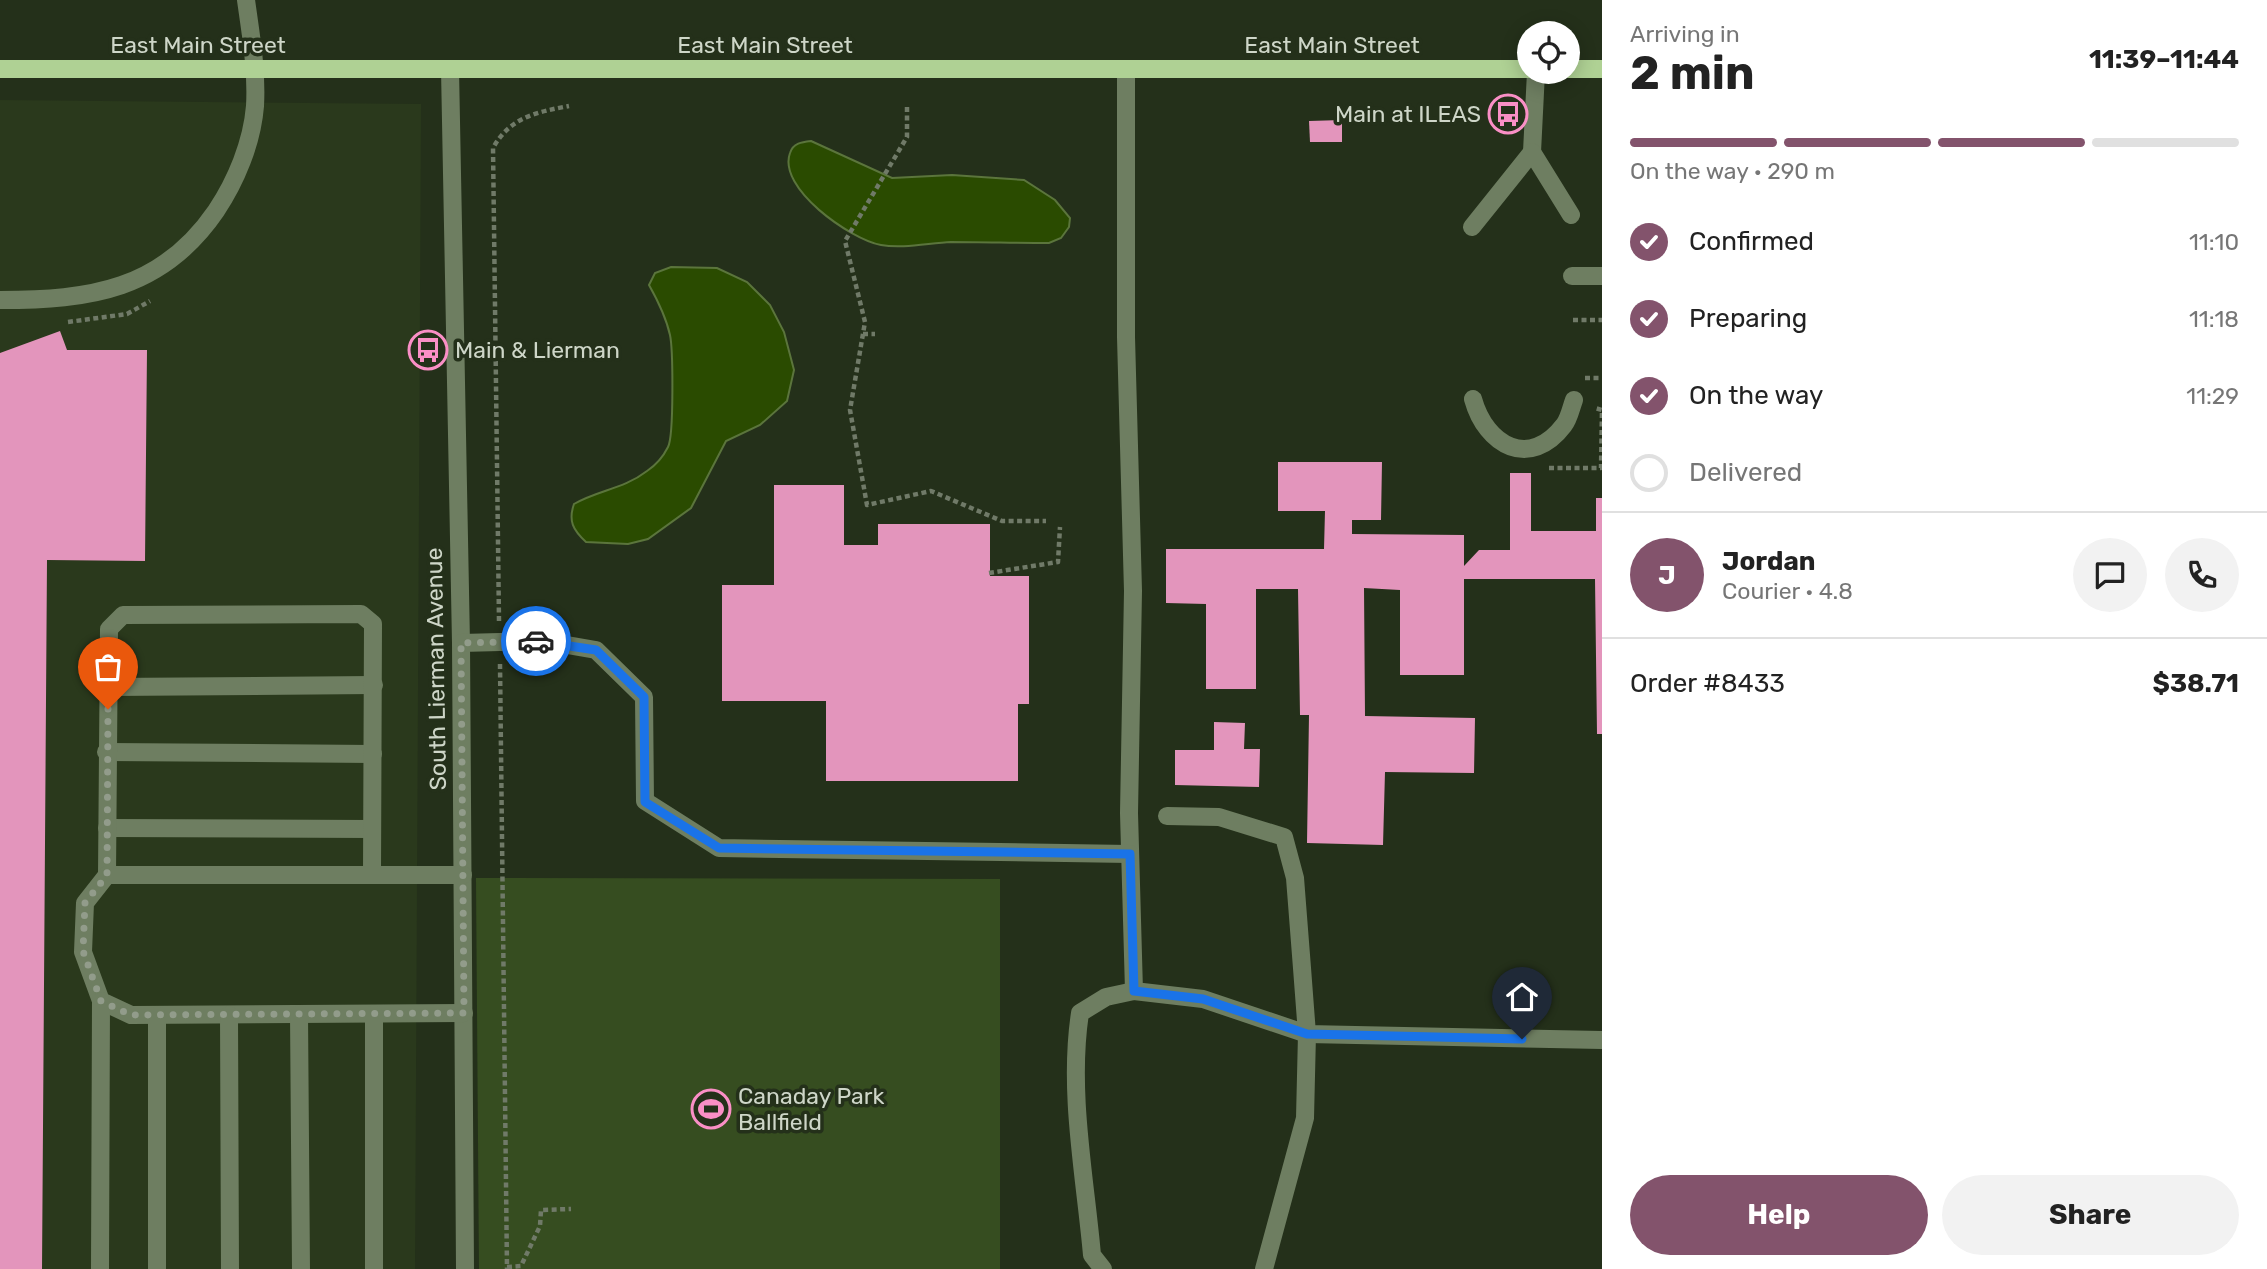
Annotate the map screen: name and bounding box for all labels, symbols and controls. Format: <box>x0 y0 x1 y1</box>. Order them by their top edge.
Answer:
text: Arriving in <box>1630 20 1740 48</box>
map controls <box>1517 21 1580 84</box>
button: locate <box>1517 21 1580 84</box>
street label: East Main Street <box>110 31 286 59</box>
street label: East Main Street <box>677 31 853 59</box>
street label: East Main Street <box>1244 31 1420 59</box>
text: 11:39–11:44 <box>2089 44 2239 75</box>
text: 2 min <box>1630 46 1755 101</box>
bus stop icon: Main at ILEAS <box>1487 93 1529 135</box>
place label: Main at ILEAS <box>1335 100 1481 128</box>
text: On the way · 290 m <box>1630 157 1835 185</box>
icon: check <box>1630 223 1668 261</box>
text: Confirmed <box>1689 226 1814 257</box>
text: 11:10 <box>2189 228 2239 256</box>
icon: check <box>1630 300 1668 338</box>
text: Preparing <box>1689 303 1807 334</box>
text: 11:18 <box>2189 305 2239 333</box>
bus stop icon: Main & Lierman <box>407 329 449 371</box>
place label: Main & Lierman <box>455 336 620 364</box>
icon: check <box>1630 377 1668 415</box>
text: On the way <box>1689 380 1823 411</box>
text: 11:29 <box>2186 382 2239 410</box>
text: Delivered <box>1689 457 1802 488</box>
button: chat <box>2073 538 2147 612</box>
button: phone <box>2165 538 2239 612</box>
text: Jordan <box>1722 546 1815 577</box>
street label: South Lierman Avenue <box>420 547 452 791</box>
text: J <box>1658 560 1676 591</box>
text: Courier · 4.8 <box>1722 577 1853 605</box>
courier <box>501 606 571 676</box>
icon: car <box>517 622 555 660</box>
pin <box>78 637 138 709</box>
icon: bag <box>89 648 127 686</box>
text: Order #8433 <box>1630 668 1785 699</box>
text: $38.71 <box>2153 668 2239 699</box>
pin <box>1492 967 1552 1039</box>
icon: home <box>1503 978 1541 1016</box>
place label: Canaday Park Ballfield <box>738 1082 884 1136</box>
sports icon: Canaday Park Ballfield <box>690 1088 732 1130</box>
button: Help <box>1630 1175 1928 1255</box>
button: Share <box>1942 1175 2239 1255</box>

